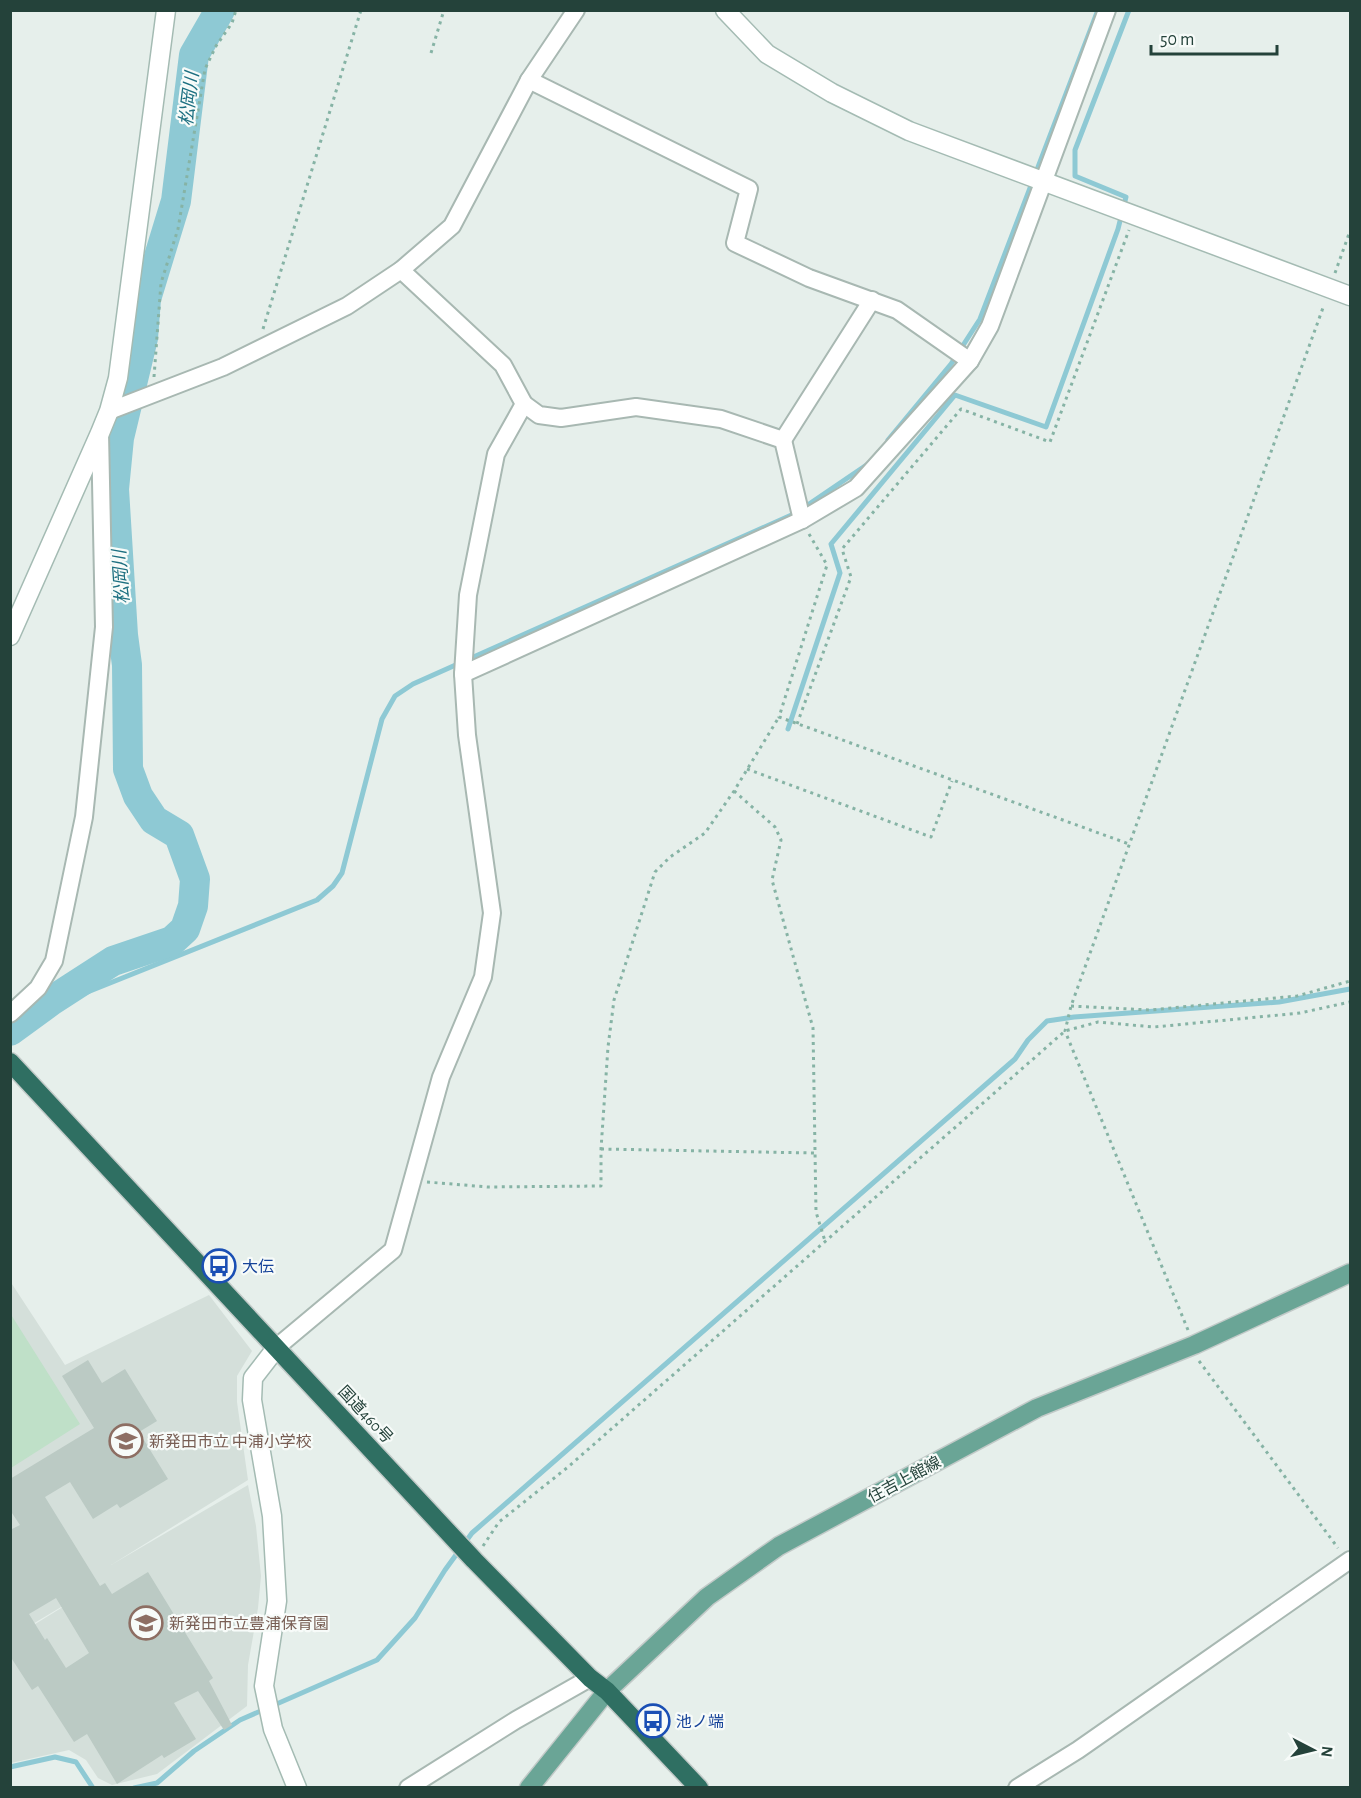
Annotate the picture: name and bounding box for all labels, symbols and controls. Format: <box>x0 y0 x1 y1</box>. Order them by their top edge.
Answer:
scale bar <box>1151 18 1277 56</box>
text: 50 m <box>1160 31 1194 49</box>
water label: 松岡川 <box>176 69 202 127</box>
water label: 松岡川 <box>109 547 133 605</box>
bus stop icon: 大伝 <box>201 1248 237 1284</box>
place label: 大伝 <box>242 1258 274 1275</box>
street label: 国道460号 <box>335 1382 396 1446</box>
school or university icon: 新発田市立 中浦小学校 <box>108 1423 144 1459</box>
place label: 新発田市立 中浦小学校 <box>149 1433 312 1450</box>
street label: 住吉上館線 <box>865 1453 944 1506</box>
school or university icon: 新発田市立豊浦保育園 <box>128 1605 164 1641</box>
place label: 新発田市立豊浦保育園 <box>169 1615 329 1632</box>
bus stop icon: 池ノ端 <box>635 1703 671 1739</box>
place label: 池ノ端 <box>676 1714 724 1730</box>
north arrow <box>1283 1720 1343 1780</box>
text: N <box>1318 1745 1336 1758</box>

